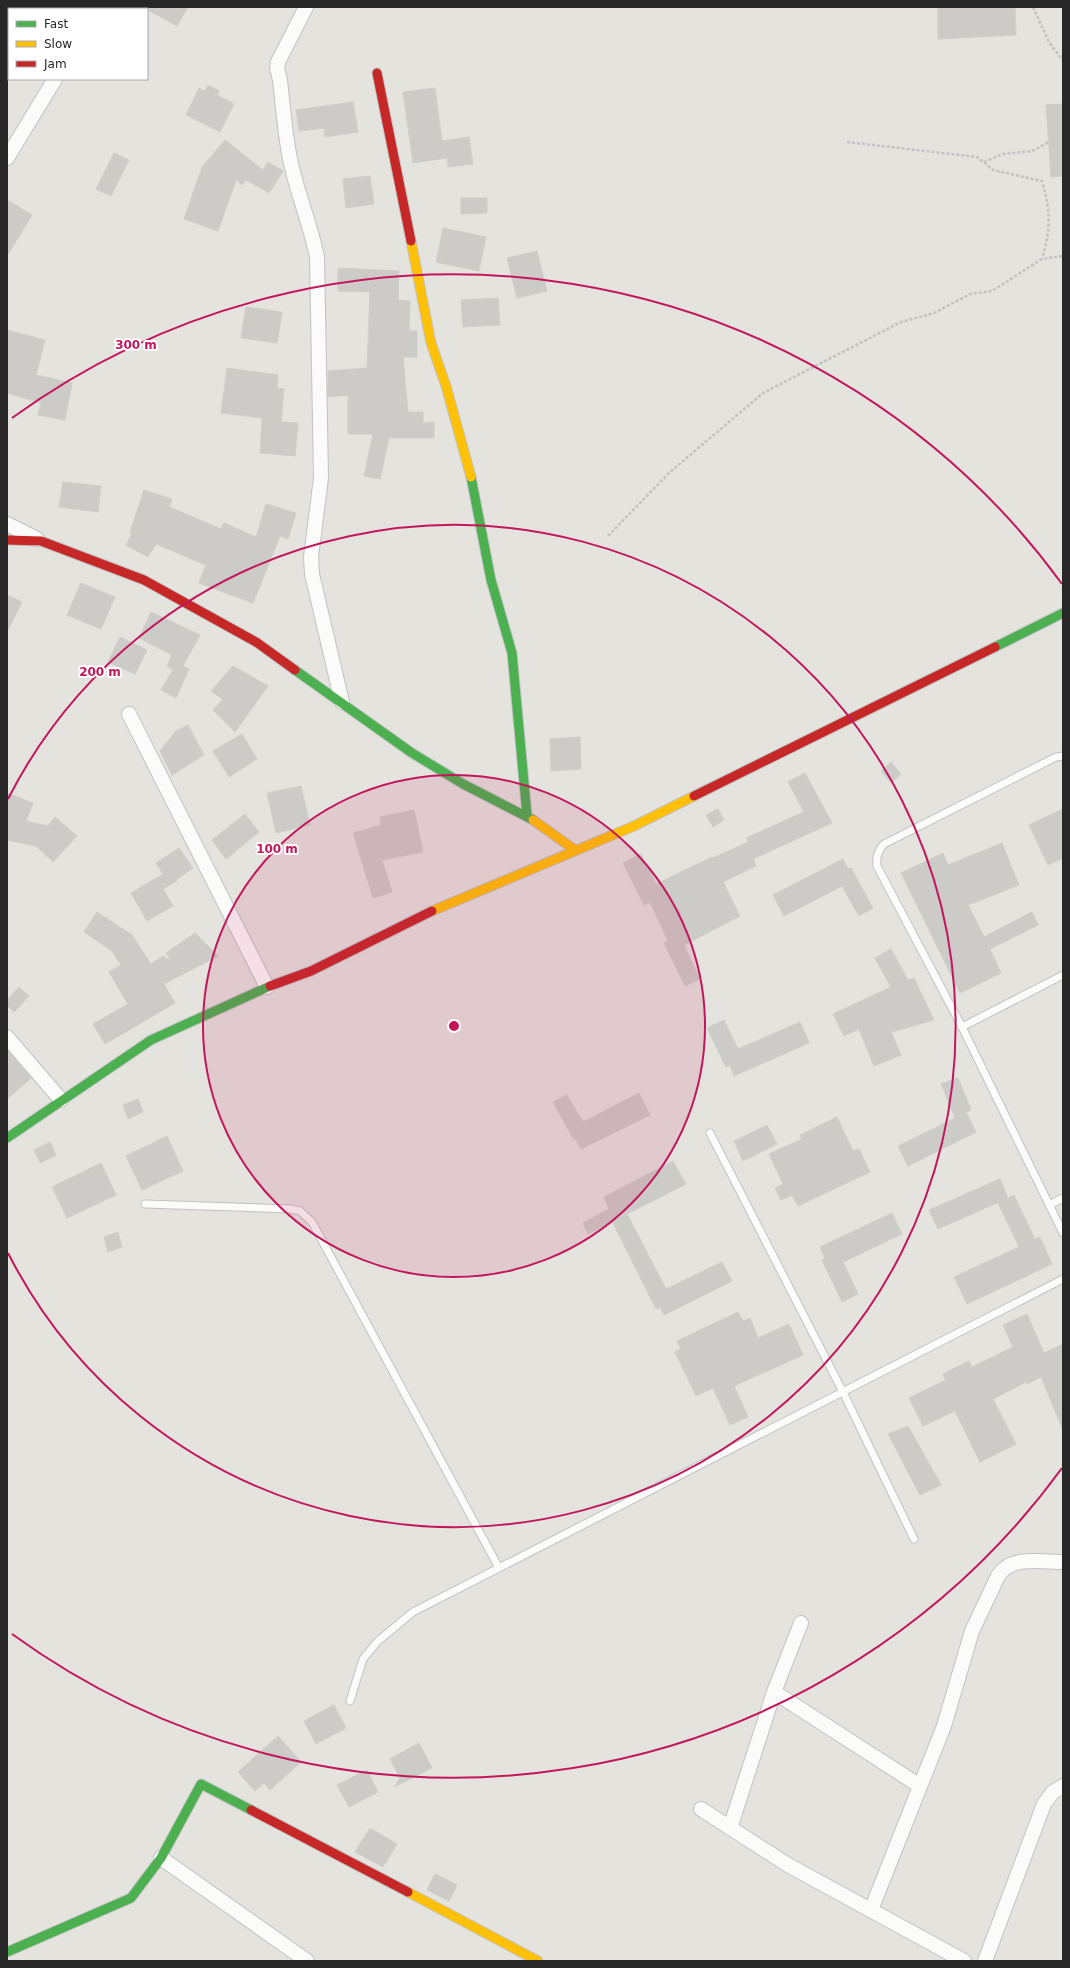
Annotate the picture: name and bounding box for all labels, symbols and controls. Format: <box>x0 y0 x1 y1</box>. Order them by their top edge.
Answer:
legend <box>8 8 148 80</box>
text: Fast <box>44 17 68 31</box>
text: Slow <box>44 37 72 51</box>
text: Jam <box>43 57 67 71</box>
text: 300 m <box>115 338 157 352</box>
text: 200 m <box>79 665 121 679</box>
text: 100 m <box>256 842 298 856</box>
centre of rings <box>447 1019 461 1033</box>

